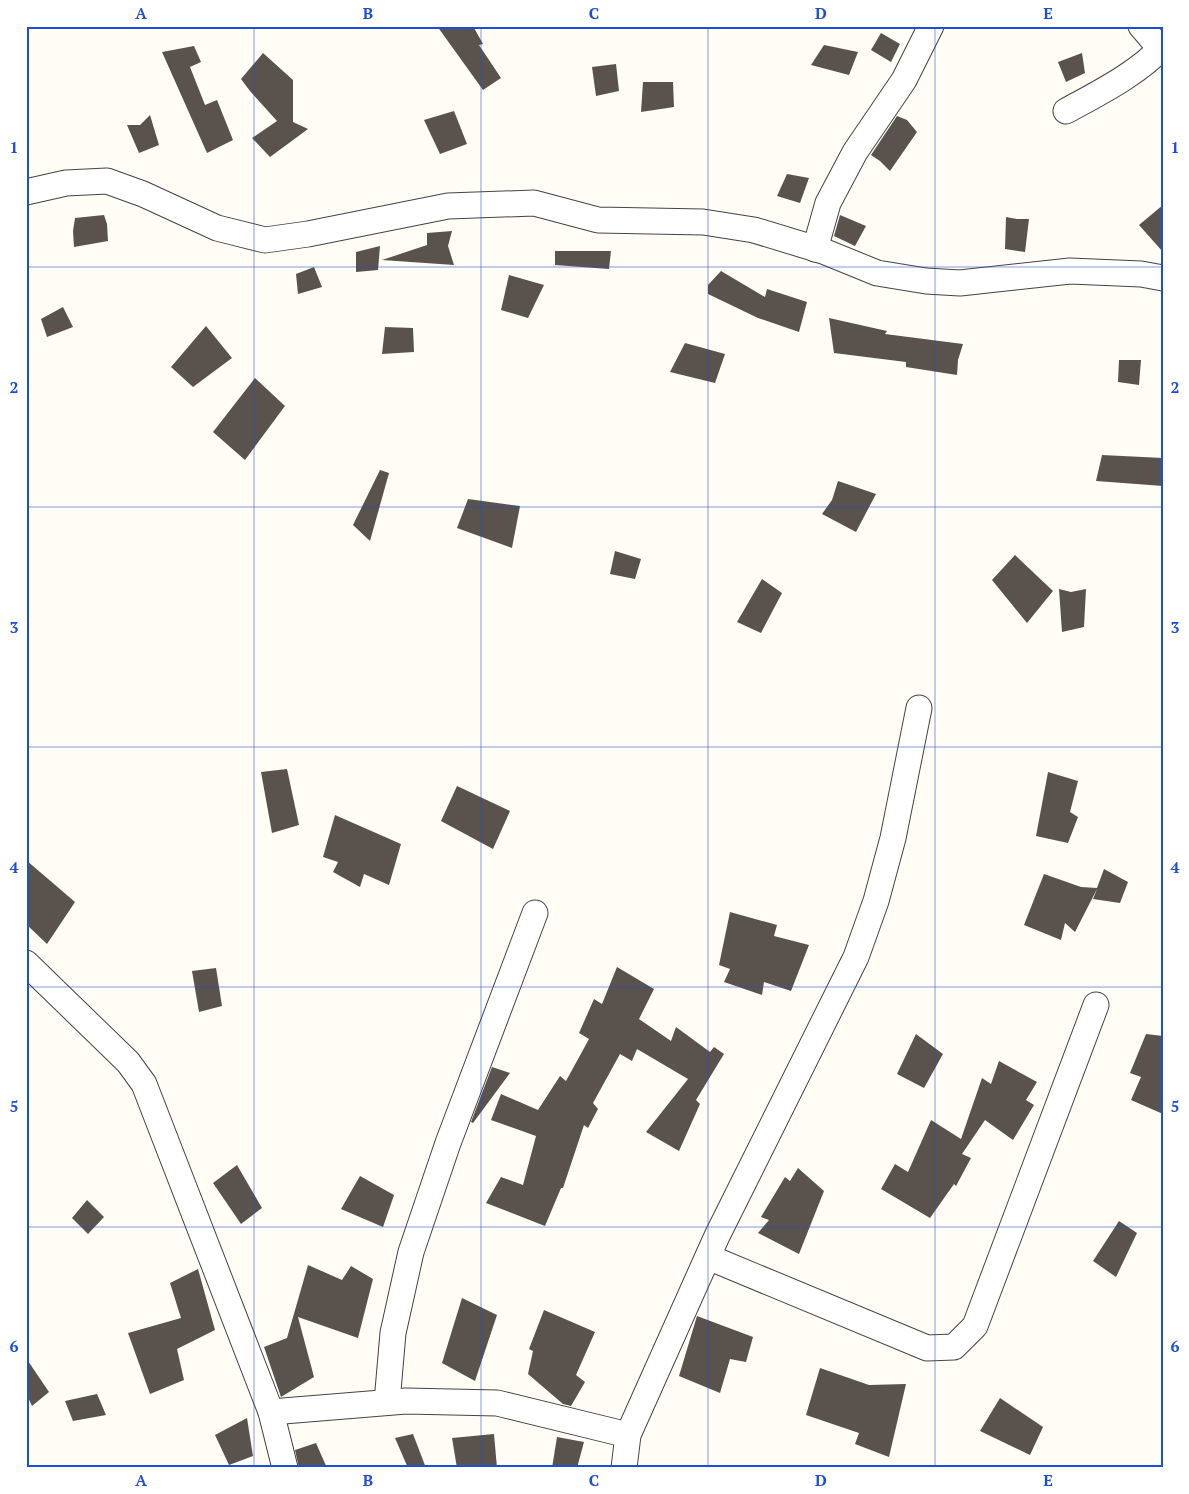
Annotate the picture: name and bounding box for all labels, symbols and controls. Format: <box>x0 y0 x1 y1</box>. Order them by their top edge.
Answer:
text: A <box>135 2 147 24</box>
text: B <box>363 2 373 24</box>
text: C <box>589 2 599 24</box>
text: D <box>815 2 827 24</box>
text: E <box>1043 2 1053 24</box>
text: 1 <box>9 136 19 158</box>
text: 1 <box>1170 136 1180 158</box>
text: 2 <box>9 376 19 398</box>
text: 2 <box>1170 376 1180 398</box>
text: 3 <box>9 616 19 638</box>
text: 3 <box>1170 616 1180 638</box>
text: 4 <box>9 856 19 878</box>
text: 4 <box>1170 856 1180 878</box>
text: 5 <box>9 1095 19 1117</box>
text: 5 <box>1170 1095 1180 1117</box>
text: 6 <box>9 1335 19 1357</box>
text: 6 <box>1170 1335 1180 1357</box>
text: A <box>135 1469 147 1491</box>
text: B <box>363 1469 373 1491</box>
text: C <box>589 1469 599 1491</box>
text: D <box>815 1469 827 1491</box>
text: E <box>1043 1469 1053 1491</box>

